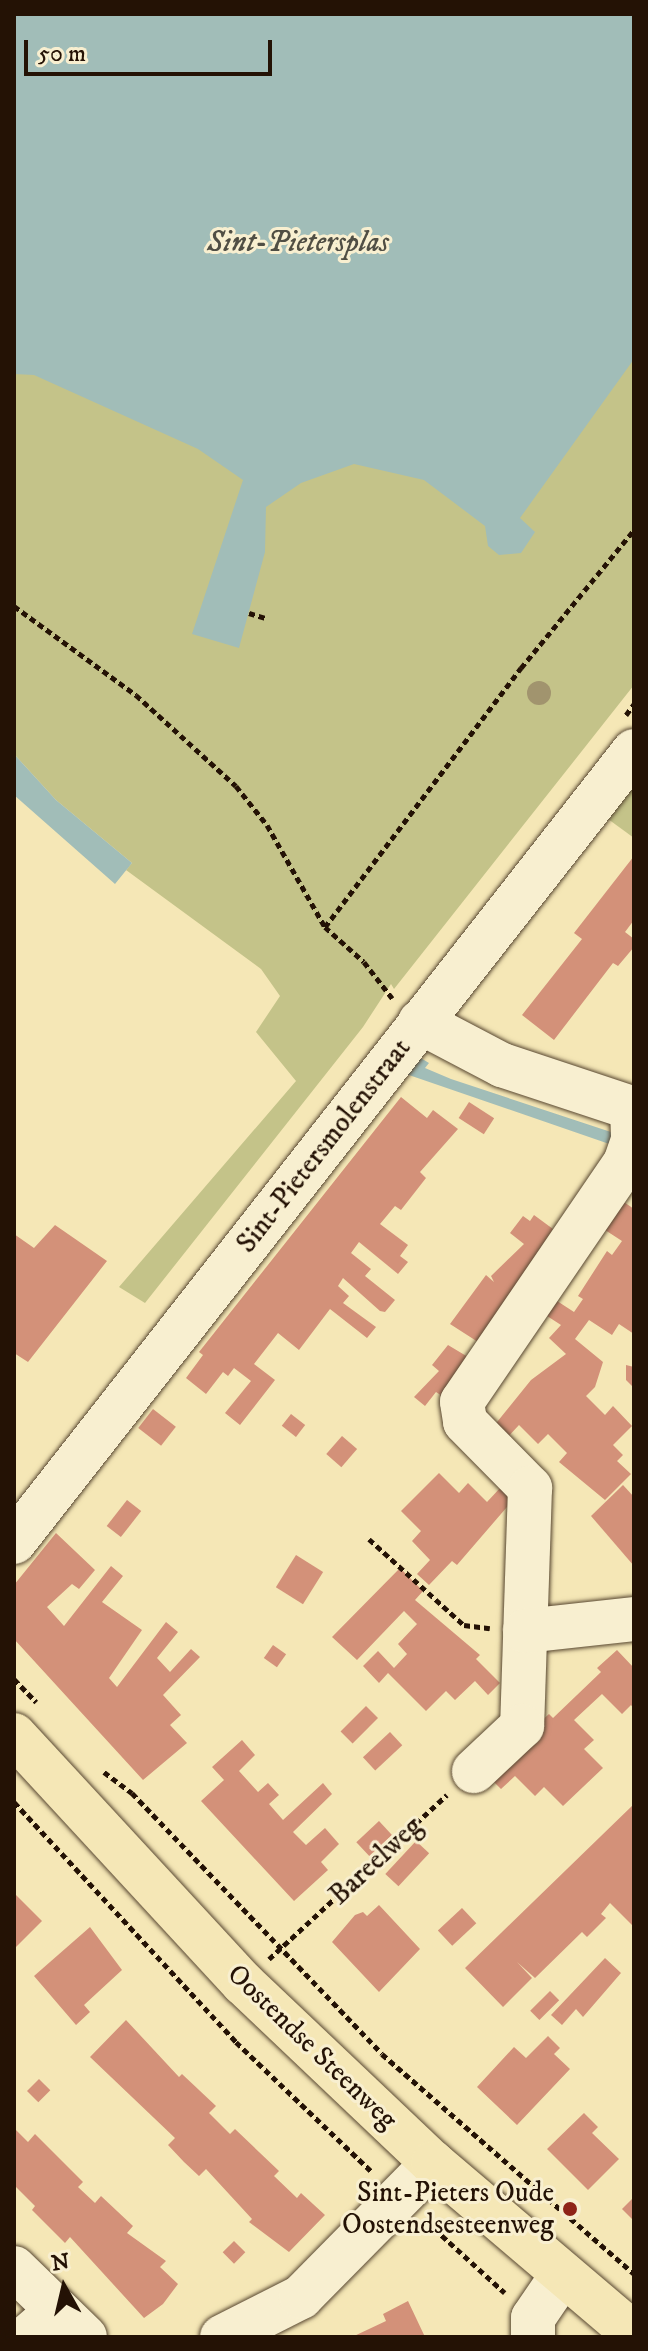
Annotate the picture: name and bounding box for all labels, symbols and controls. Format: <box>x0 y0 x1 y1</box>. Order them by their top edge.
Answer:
scale bar <box>28 24 276 74</box>
text: 50 m <box>38 39 86 69</box>
water label: Sint-Pietersplas <box>207 225 389 261</box>
street label: Sint-Pietersmolenstraat <box>230 1032 418 1260</box>
street label: Bareelweg <box>323 1810 429 1912</box>
street label: Oostendse Steenweg <box>220 1957 404 2137</box>
place label: Sint-Pieters Oude Oostendsesteenweg <box>342 2176 554 2242</box>
marker: Sint-Pieters Oude Oostendsesteenweg <box>561 2200 579 2218</box>
north arrow <box>24 2247 104 2327</box>
text: N <box>50 2248 71 2277</box>

